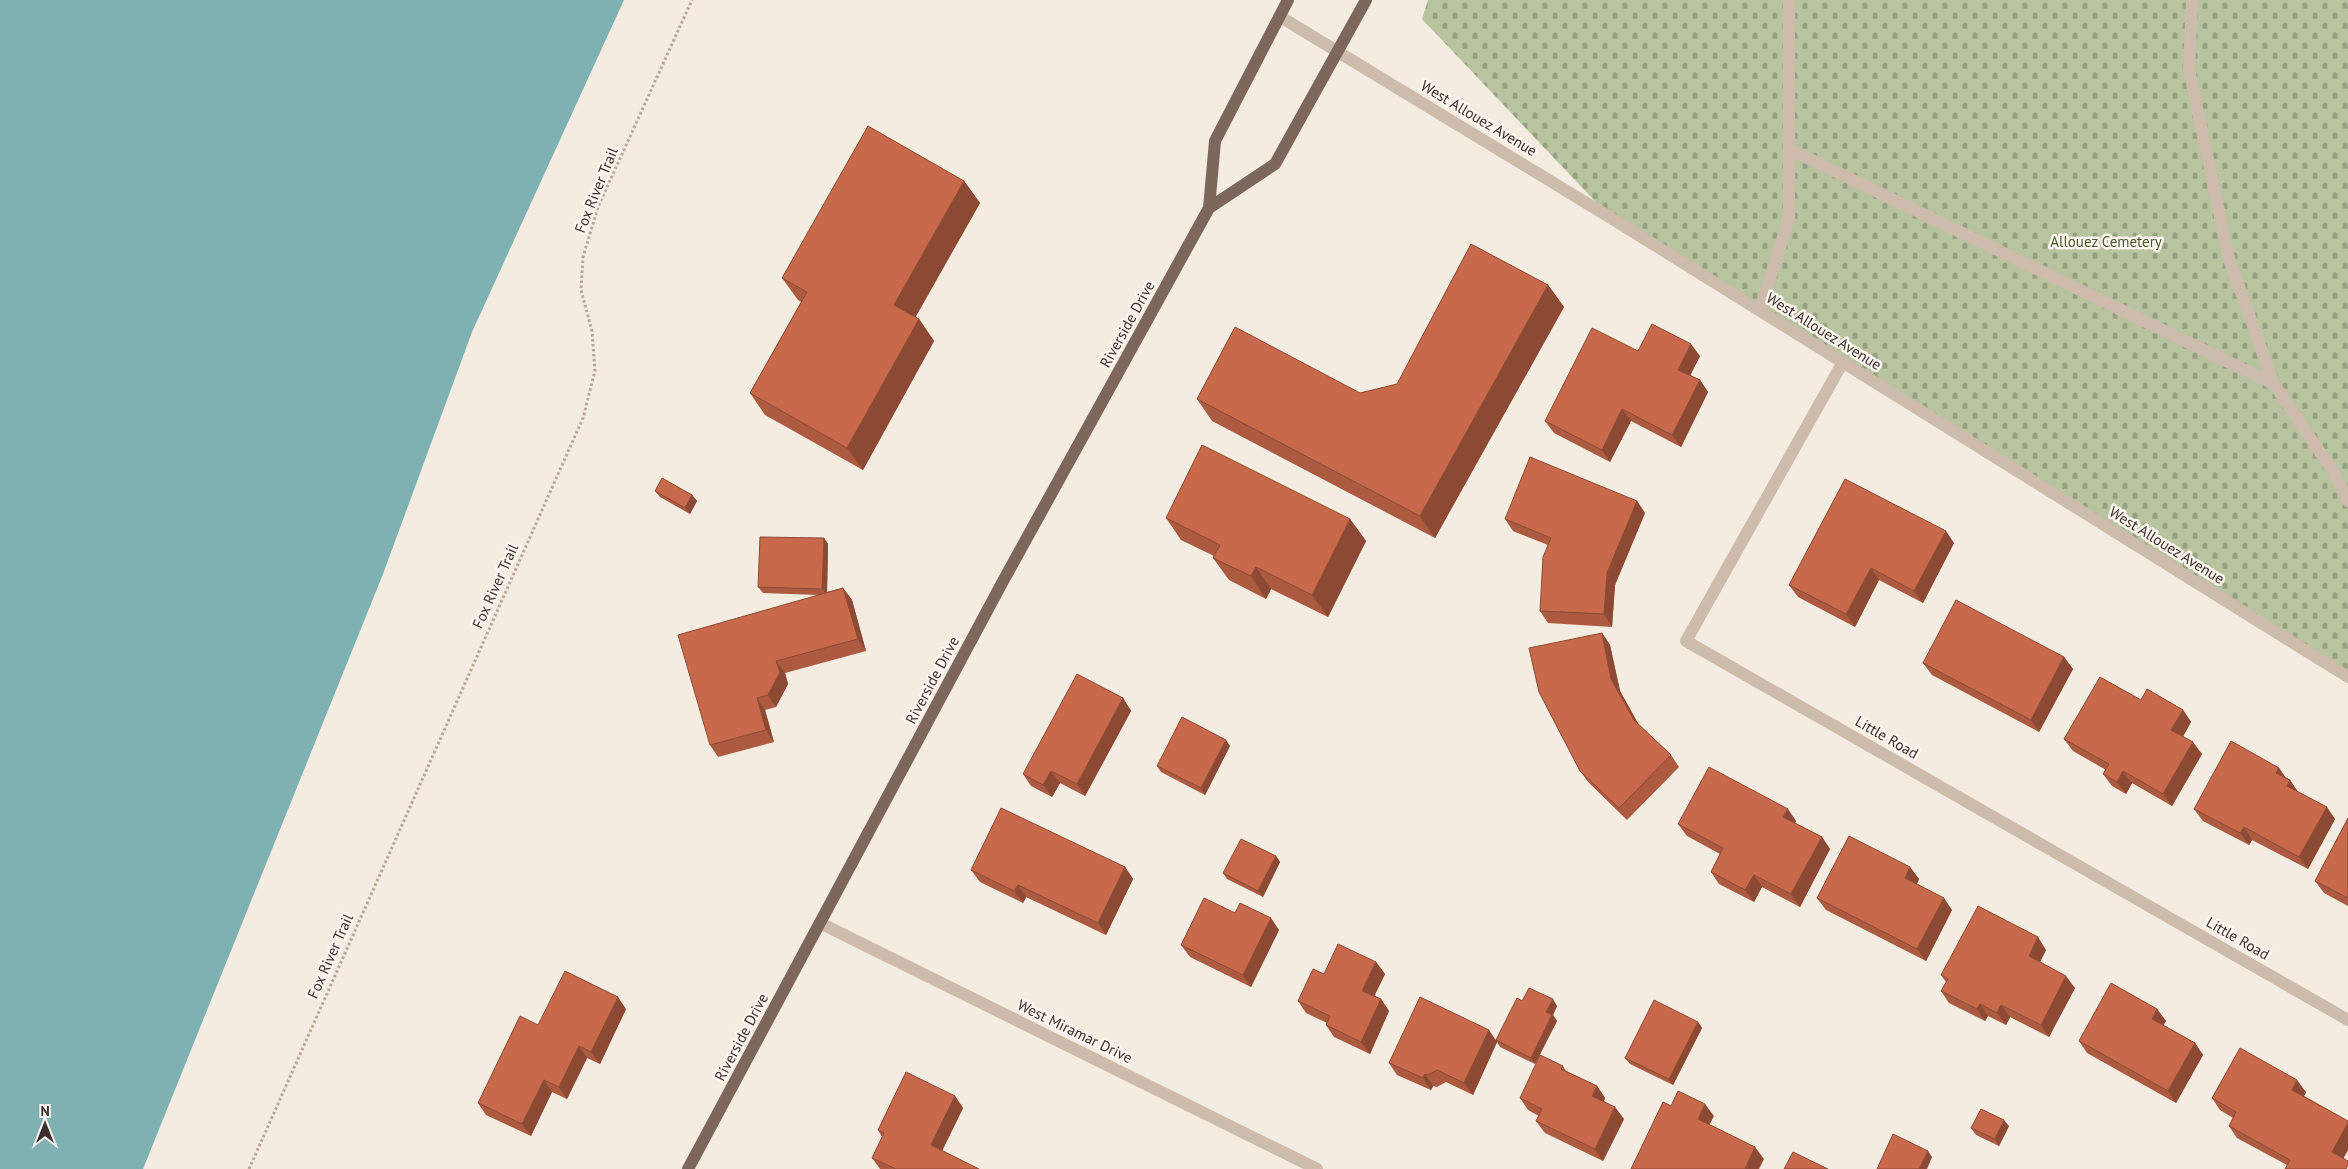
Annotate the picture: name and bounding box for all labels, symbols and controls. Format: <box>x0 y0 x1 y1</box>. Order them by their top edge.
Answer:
street label: West Allouez Avenue <box>1418 76 1540 160</box>
street label: Fox River Trail <box>570 144 622 236</box>
park label: Allouez Cemetery <box>2050 232 2162 251</box>
street label: Riverside Drive <box>1095 277 1159 371</box>
street label: West Allouez Avenue <box>1763 288 1885 374</box>
street label: West Allouez Avenue <box>2106 502 2228 588</box>
street label: Fox River Trail <box>468 540 522 631</box>
street label: Riverside Drive <box>901 633 963 727</box>
street label: Little Road <box>1852 711 1922 763</box>
street label: Fox River Trail <box>303 910 357 1001</box>
street label: Little Road <box>2203 912 2273 964</box>
street label: Riverside Drive <box>710 990 772 1084</box>
street label: West Miramar Drive <box>1014 995 1136 1067</box>
north arrow <box>20 1099 70 1149</box>
text: N <box>40 1102 50 1120</box>

